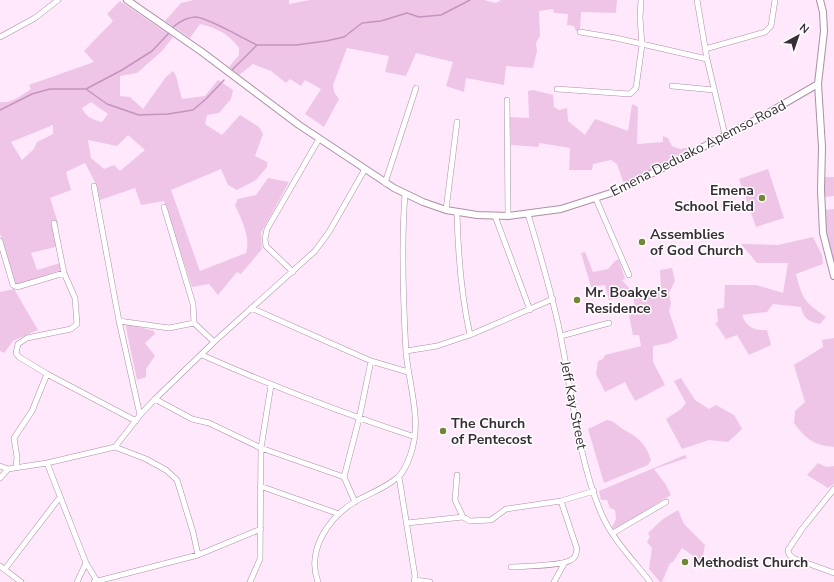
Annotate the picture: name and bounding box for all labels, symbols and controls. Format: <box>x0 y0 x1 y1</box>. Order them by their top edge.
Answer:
north arrow <box>778 16 818 56</box>
text: N <box>796 20 812 37</box>
street label: Emena Deduako Apemso Road <box>607 96 789 201</box>
place label: Emena School Field <box>674 181 754 216</box>
marker: Emena School Field <box>757 193 767 203</box>
place label: Assemblies of God Church <box>650 225 743 260</box>
marker: Assemblies of God Church <box>637 237 647 247</box>
place label: Mr. Boakye's Residence <box>585 283 667 318</box>
marker: Mr. Boakye's Residence <box>572 295 582 305</box>
street label: Jeff Kay Street <box>555 358 591 451</box>
place label: The Church of Pentecost <box>451 414 533 449</box>
marker: The Church of Pentecost <box>438 426 448 436</box>
place label: Methodist Church <box>693 553 808 572</box>
marker: Methodist Church <box>680 557 690 567</box>

